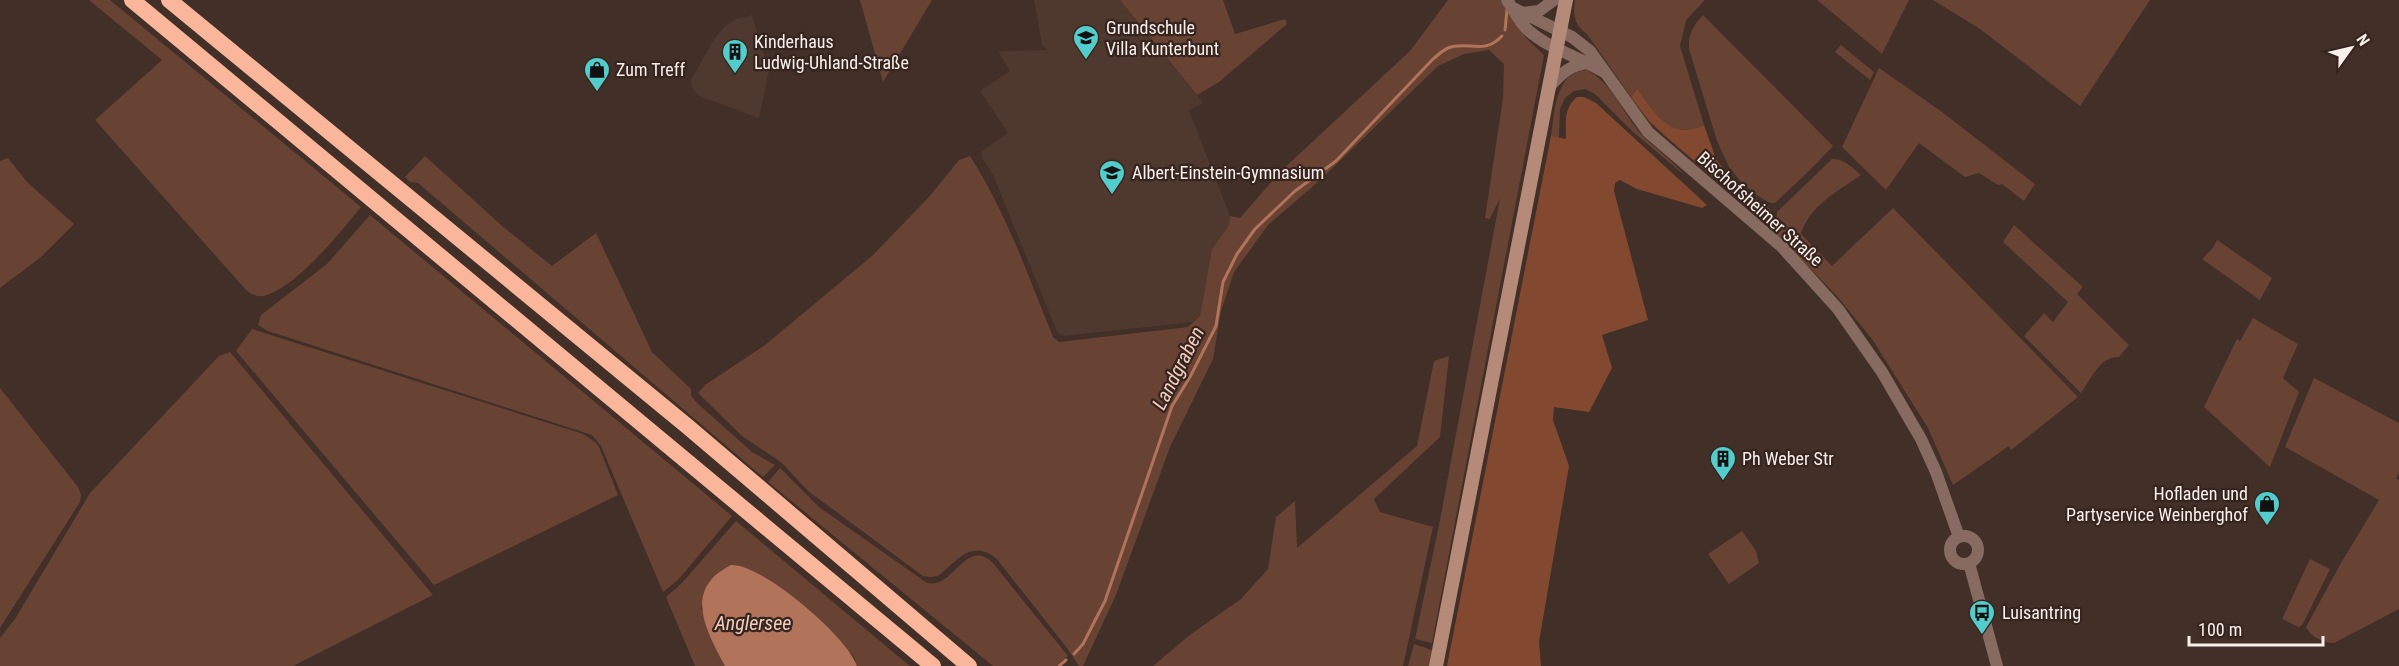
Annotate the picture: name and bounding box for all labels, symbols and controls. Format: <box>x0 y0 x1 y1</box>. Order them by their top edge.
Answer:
place label: Grundschule Villa Kunterbunt <box>1106 17 1219 59</box>
north arrow <box>2321 18 2381 78</box>
school or university icon: Grundschule Villa Kunterbunt <box>1071 23 1101 61</box>
place label: Kinderhaus Ludwig-Uhland-Straße <box>754 31 909 73</box>
text: N <box>2352 31 2374 49</box>
building icon: Kinderhaus Ludwig-Uhland-Straße <box>720 37 750 75</box>
shop icon: Zum Treff <box>582 55 612 93</box>
place label: Zum Treff <box>616 59 685 80</box>
street label: Bischofsheimer Straße <box>1693 147 1827 270</box>
school or university icon: Albert-Einstein-Gymnasium <box>1097 158 1127 196</box>
place label: Albert-Einstein-Gymnasium <box>1132 162 1324 183</box>
water label: Landgraben <box>1147 322 1209 414</box>
building icon: Ph Weber Str <box>1708 444 1738 482</box>
place label: Ph Weber Str <box>1742 448 1834 469</box>
place label: Hofladen und Partyservice Weinberghof <box>2066 483 2248 525</box>
shop icon: Hofladen und Partyservice Weinberghof <box>2252 489 2282 527</box>
bus stop icon: Luisantring <box>1967 598 1997 636</box>
place label: Luisantring <box>2002 602 2081 623</box>
scale bar <box>2189 609 2322 647</box>
water label: Anglersee <box>714 611 791 635</box>
text: 100 m <box>2198 619 2242 640</box>

